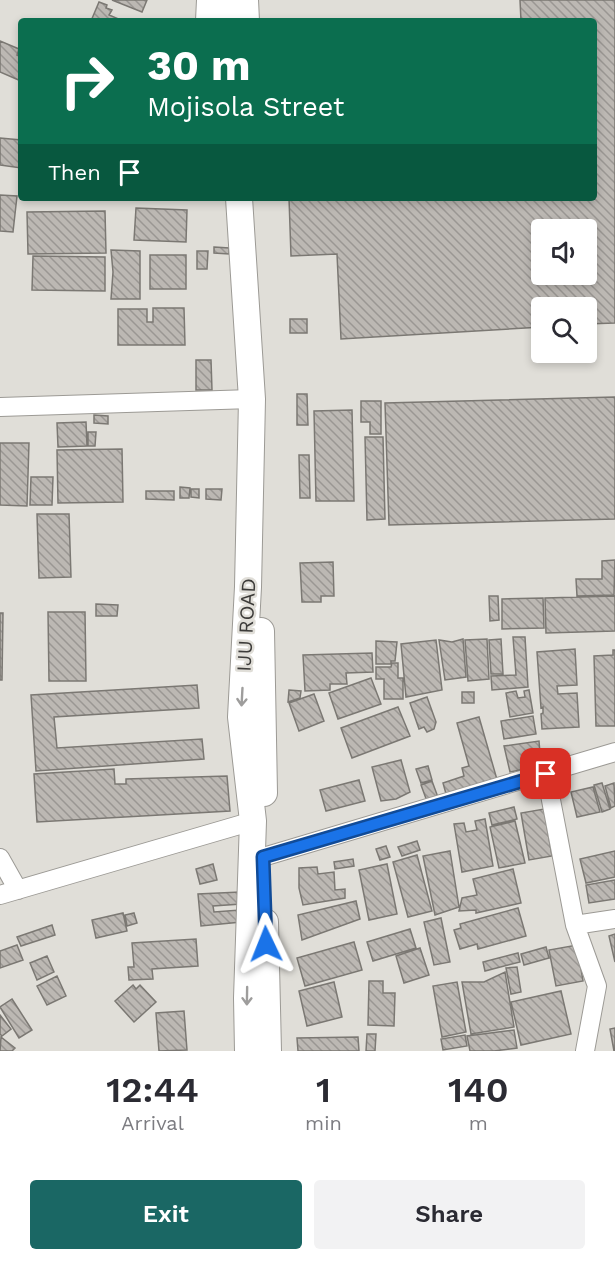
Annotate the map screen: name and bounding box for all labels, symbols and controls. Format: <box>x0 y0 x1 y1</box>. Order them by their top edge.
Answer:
text: 30 m <box>147 41 251 90</box>
icon: right <box>48 42 126 120</box>
text: Mojisola Street <box>147 91 344 123</box>
icon: arrive <box>113 156 146 189</box>
text: Then <box>48 160 101 185</box>
map controls <box>531 219 597 363</box>
button: sound <box>531 219 597 285</box>
button: search <box>531 297 597 363</box>
street label: IJU ROAD <box>232 578 260 672</box>
one-way arrow <box>237 686 248 706</box>
pin <box>520 748 571 799</box>
icon: arrive <box>529 757 562 790</box>
position arrow <box>234 912 298 976</box>
one-way arrow <box>241 986 253 1006</box>
text: 12:44 <box>106 1069 199 1111</box>
text: 1 <box>316 1069 331 1111</box>
text: 140 <box>448 1069 509 1111</box>
text: Arrival <box>121 1111 184 1135</box>
text: min <box>305 1111 342 1135</box>
text: m <box>469 1111 488 1135</box>
button: Exit <box>30 1180 302 1249</box>
button: Share <box>314 1180 585 1249</box>

